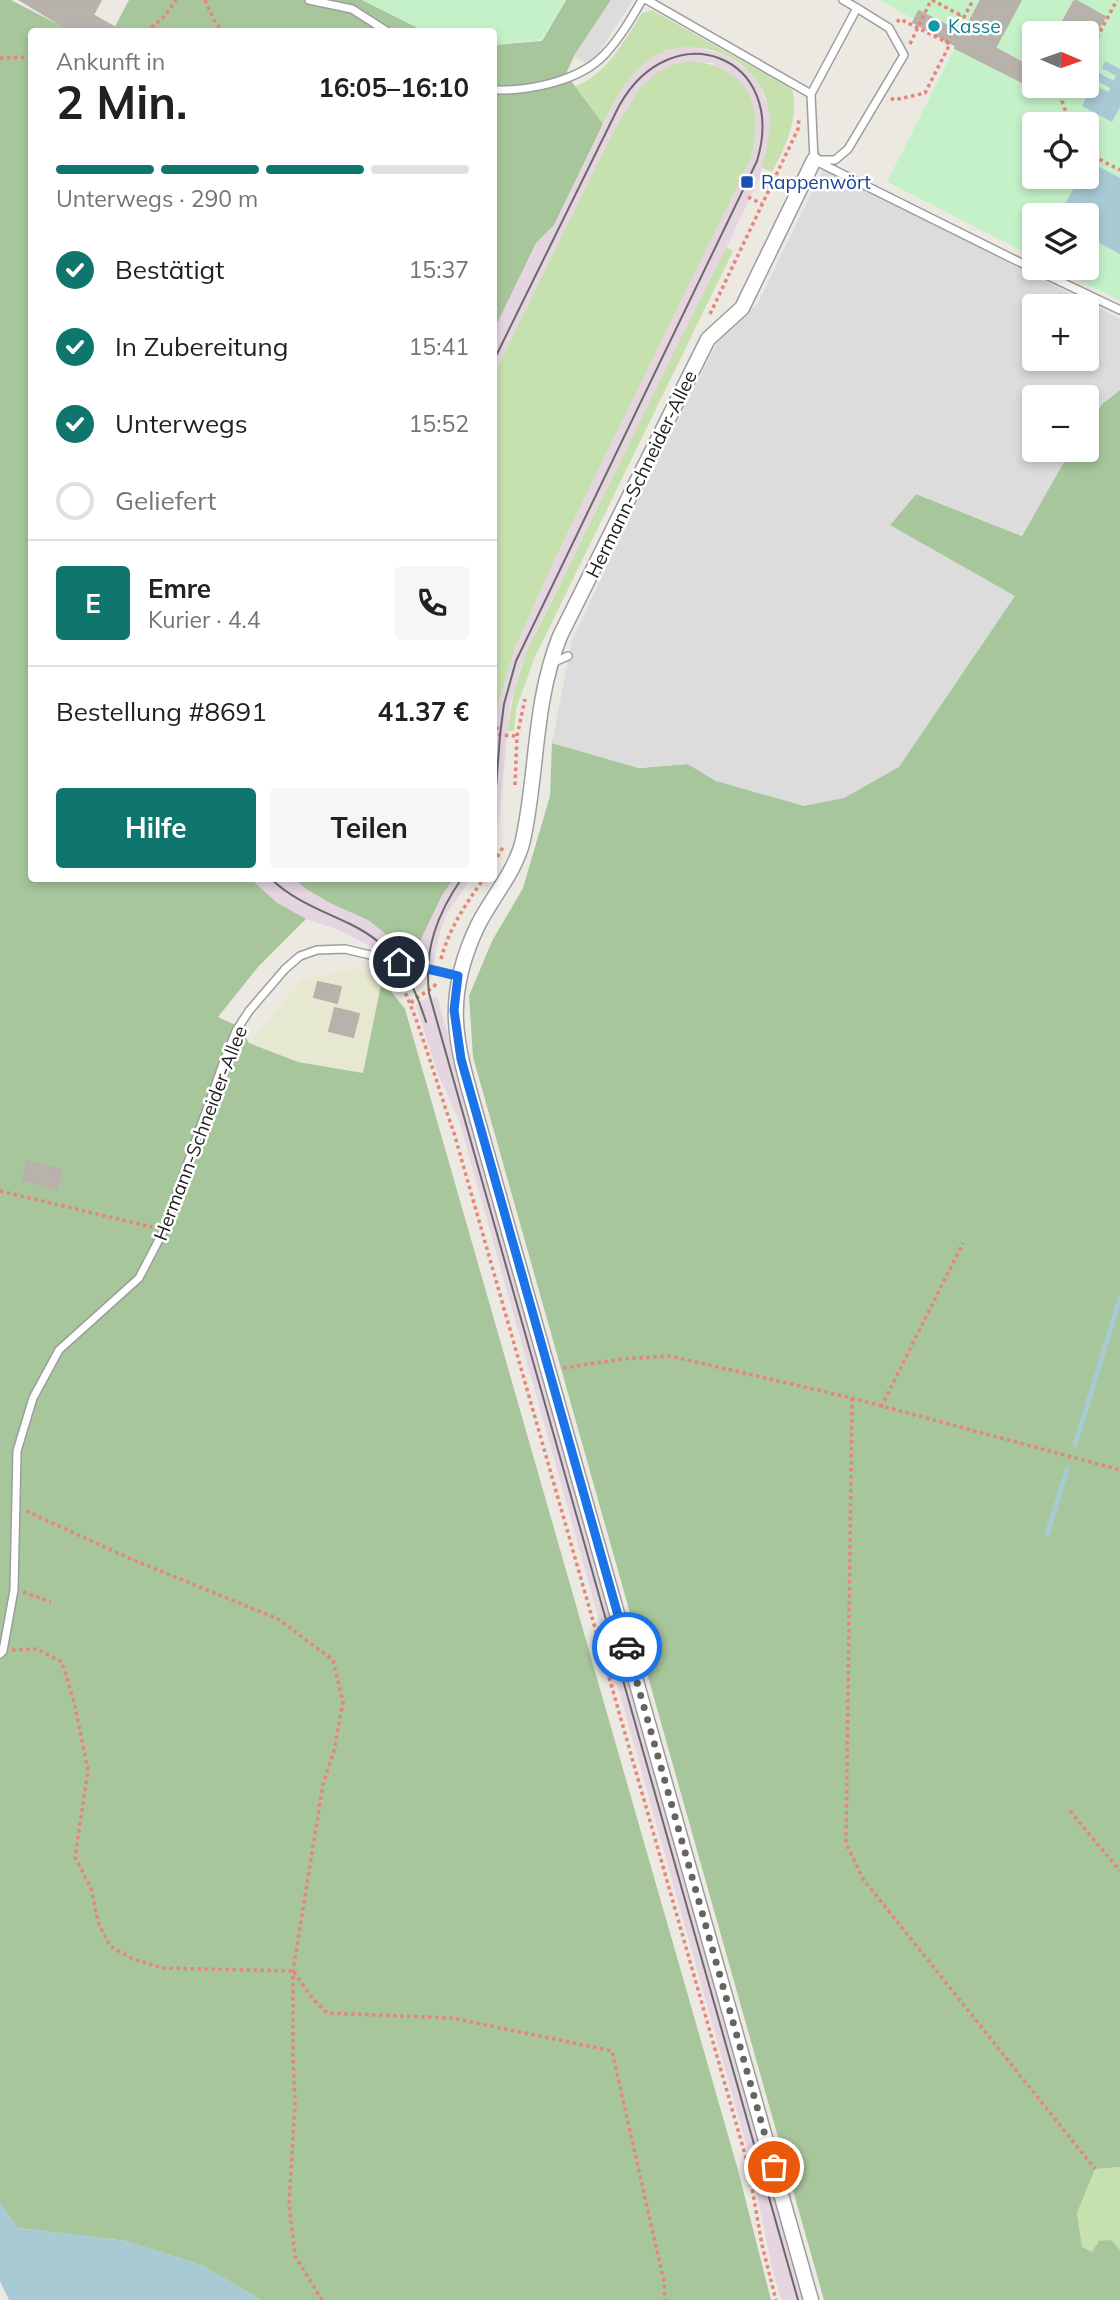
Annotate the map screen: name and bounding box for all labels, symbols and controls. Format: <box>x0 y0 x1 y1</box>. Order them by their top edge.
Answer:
place label: Kasse <box>948 14 1001 38</box>
marker: Kasse <box>926 18 942 34</box>
north arrow <box>1022 21 1099 98</box>
map controls <box>1022 21 1099 462</box>
text: Ankunft in <box>56 47 165 76</box>
text: 16:05–16:10 <box>318 71 469 104</box>
text: 2 Min. <box>56 73 187 131</box>
button: locate <box>1022 112 1099 189</box>
place label: Rappenwört <box>761 170 871 194</box>
marker: Rappenwört <box>739 174 755 190</box>
text: Unterwegs · 290 m <box>56 184 258 213</box>
button: layers <box>1022 203 1099 280</box>
icon: check <box>56 251 94 289</box>
text: Bestätigt <box>115 253 224 286</box>
text: 15:37 <box>409 255 469 284</box>
button: + <box>1022 294 1099 371</box>
icon: check <box>56 328 94 366</box>
text: In Zubereitung <box>115 330 288 363</box>
text: 15:41 <box>409 332 469 361</box>
street label: Hermann-Schneider-Allee <box>580 366 702 582</box>
button: − <box>1022 385 1099 462</box>
icon: check <box>56 405 94 443</box>
text: Unterwegs <box>115 407 248 440</box>
text: 15:52 <box>409 409 469 438</box>
text: Geliefert <box>115 484 216 517</box>
button: phone <box>395 566 469 640</box>
text: Emre <box>148 572 211 605</box>
text: E <box>85 587 101 620</box>
text: Kurier · 4.4 <box>148 605 260 634</box>
text: Bestellung #8691 <box>56 695 267 728</box>
text: 41.37 € <box>377 695 469 728</box>
button: Hilfe <box>56 788 256 868</box>
button: Teilen <box>270 788 469 868</box>
pin <box>369 932 429 992</box>
icon: home <box>380 943 418 981</box>
street label: Hermann-Schneider-Allee <box>148 1022 252 1244</box>
courier <box>592 1612 662 1682</box>
icon: car <box>608 1628 646 1666</box>
pin <box>744 2137 804 2197</box>
icon: bag <box>755 2148 793 2186</box>

